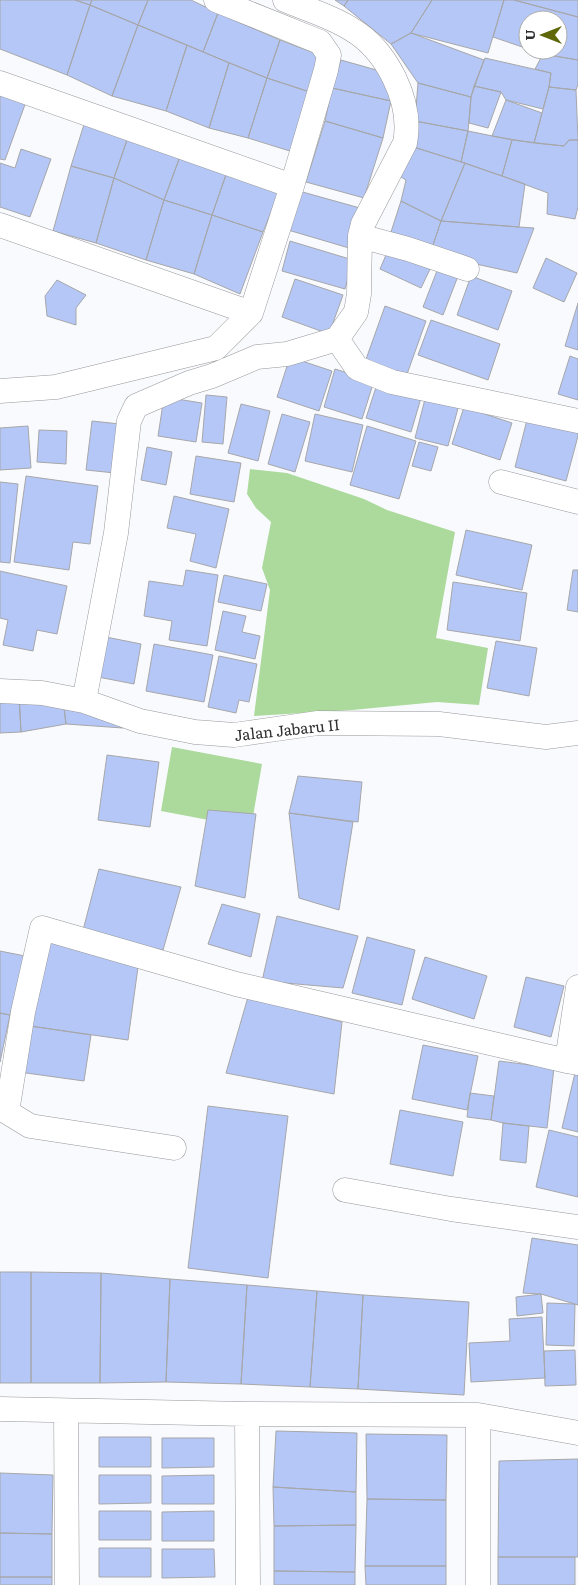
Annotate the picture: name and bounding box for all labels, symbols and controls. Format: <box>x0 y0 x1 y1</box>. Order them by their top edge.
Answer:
north arrow <box>518 10 568 60</box>
text: U <box>519 29 539 41</box>
street label: Jalan Jabaru II <box>233 712 341 746</box>

